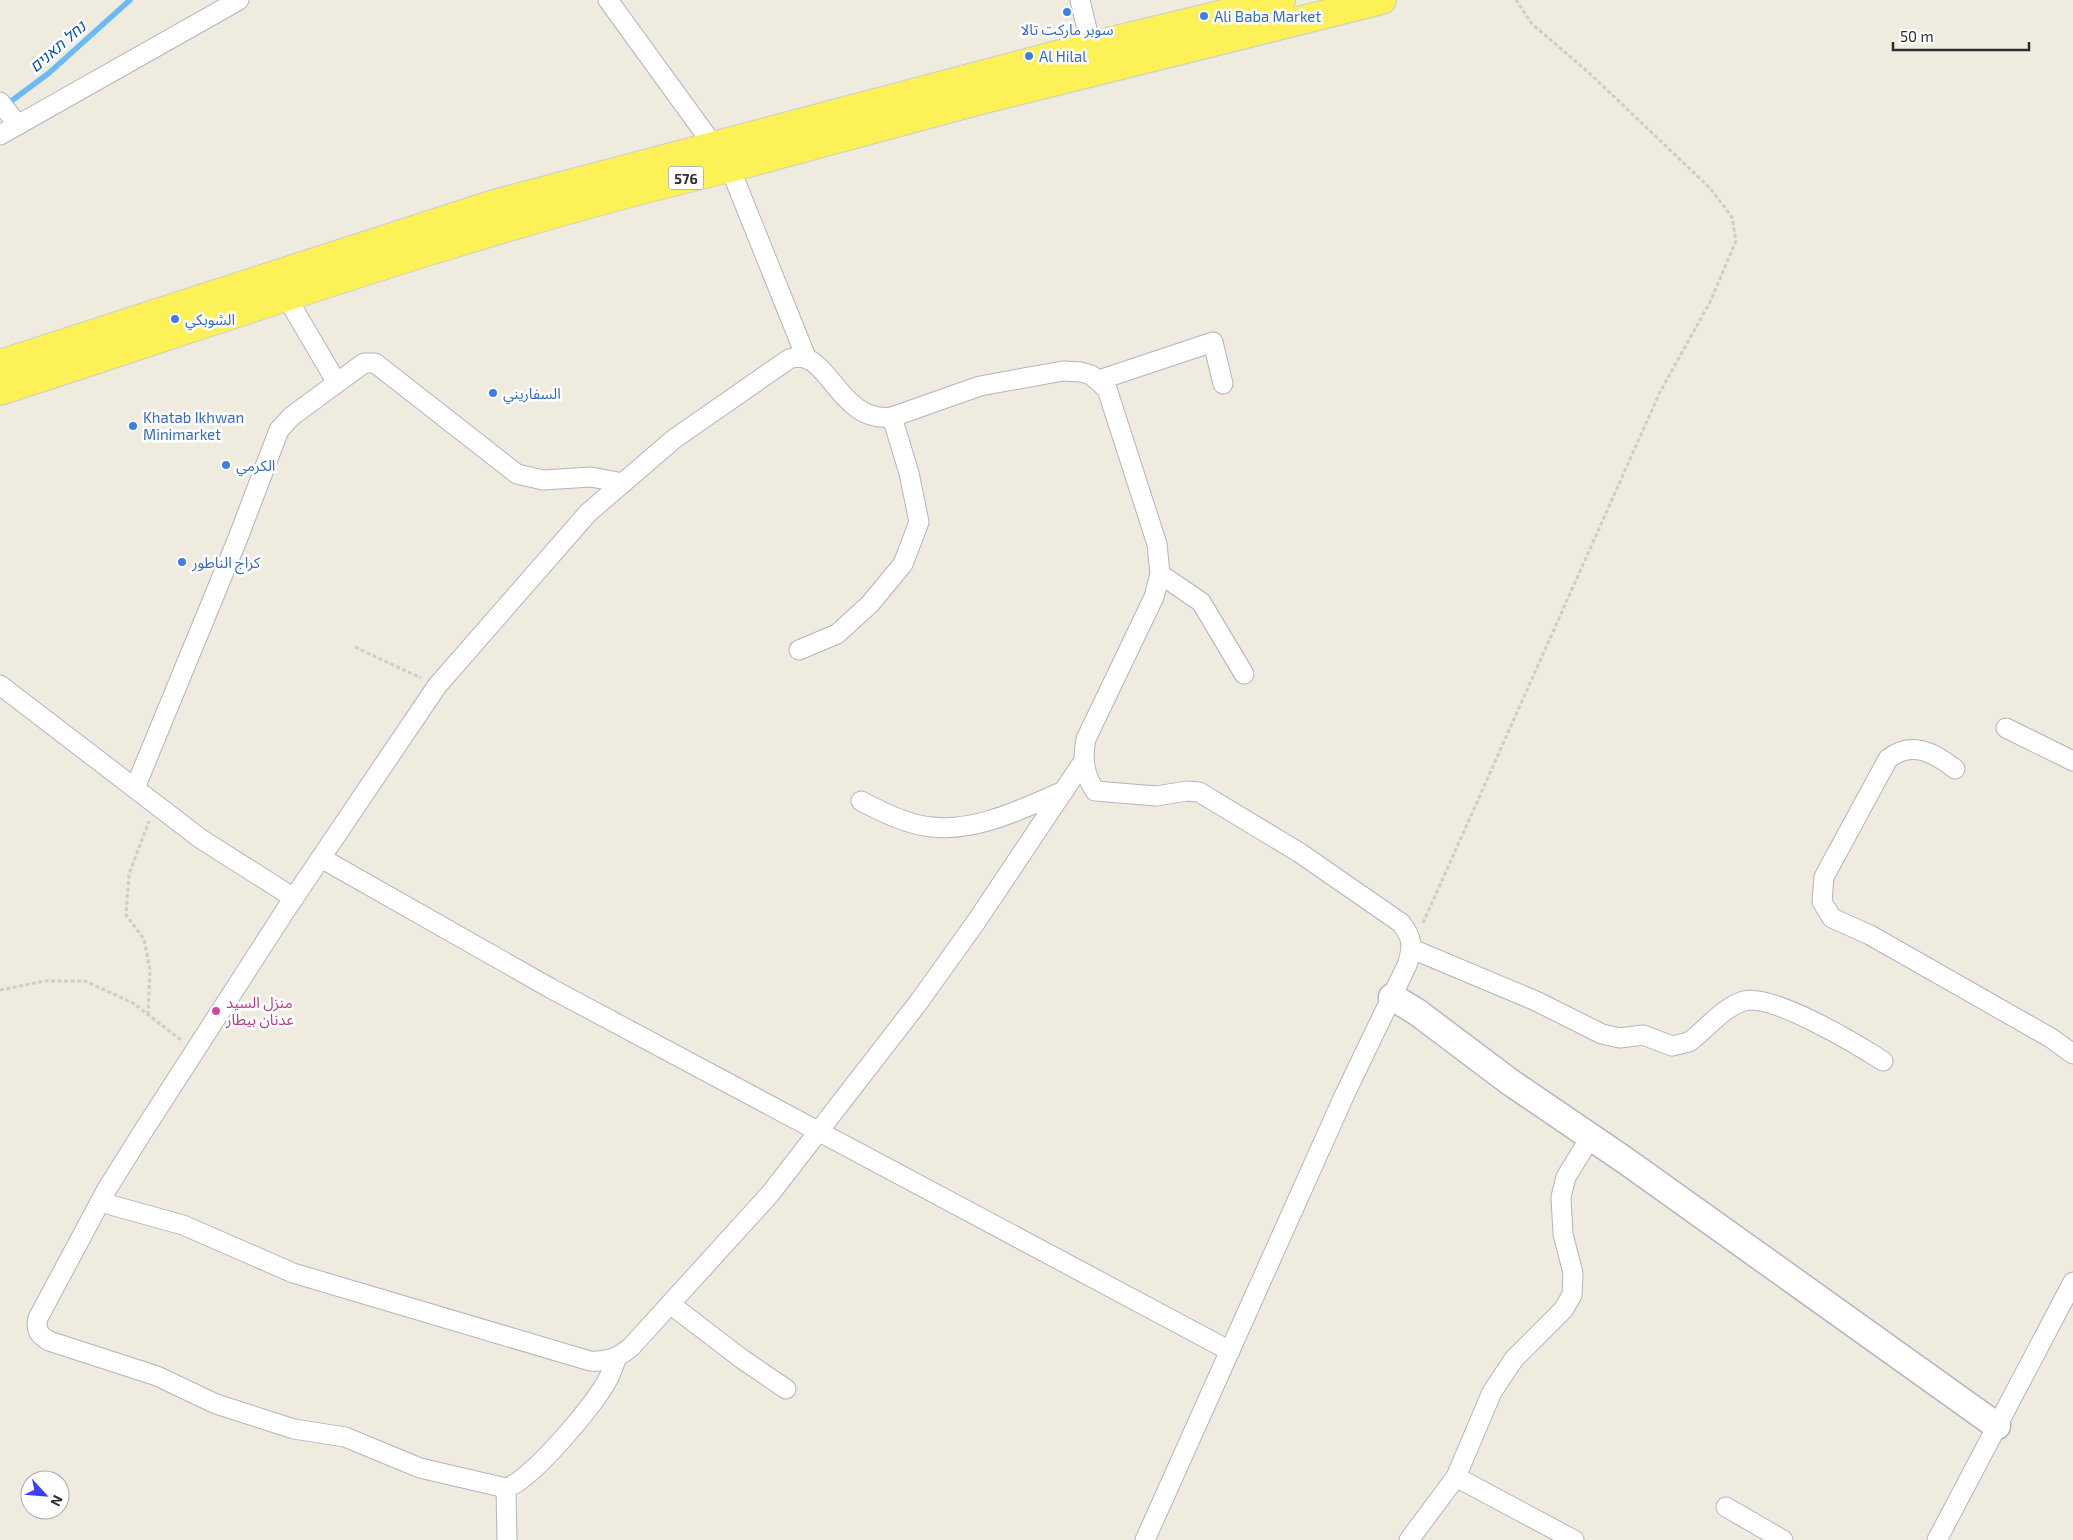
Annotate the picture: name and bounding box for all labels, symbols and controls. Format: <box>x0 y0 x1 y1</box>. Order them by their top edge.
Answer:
marker: سوبر ماركت تالا <box>1061 6 1073 18</box>
place label: Ali Baba Market <box>1214 7 1321 25</box>
marker: Ali Baba Market <box>1198 10 1210 22</box>
water label: נחל תאנים <box>25 16 90 76</box>
place label: سوبر ماركت تالا <box>1021 20 1114 39</box>
scale bar <box>1893 20 2029 52</box>
text: 50 m <box>1900 27 1934 45</box>
place label: Al Hilal <box>1039 47 1087 65</box>
marker: Al Hilal <box>1023 50 1035 62</box>
road number: 576 <box>668 167 704 190</box>
place label: الشوبكي <box>185 310 235 331</box>
marker: الشوبكي <box>169 313 181 325</box>
place label: السفاريني <box>503 384 561 405</box>
marker: السفاريني <box>487 387 499 399</box>
place label: Khatab Ikhwan Minimarket <box>143 408 244 443</box>
marker: Khatab Ikhwan Minimarket <box>127 420 139 432</box>
place label: الكرمي <box>236 456 275 477</box>
marker: الكرمي <box>220 459 232 471</box>
place label: كراج الناطور <box>191 553 261 575</box>
marker: كراج الناطور <box>176 556 188 568</box>
place label: منزل السيد عدنان بيطار <box>225 993 294 1029</box>
marker: منزل السيد عدنان بيطار <box>210 1005 222 1017</box>
north arrow <box>20 1470 70 1520</box>
text: N <box>47 1493 67 1509</box>

